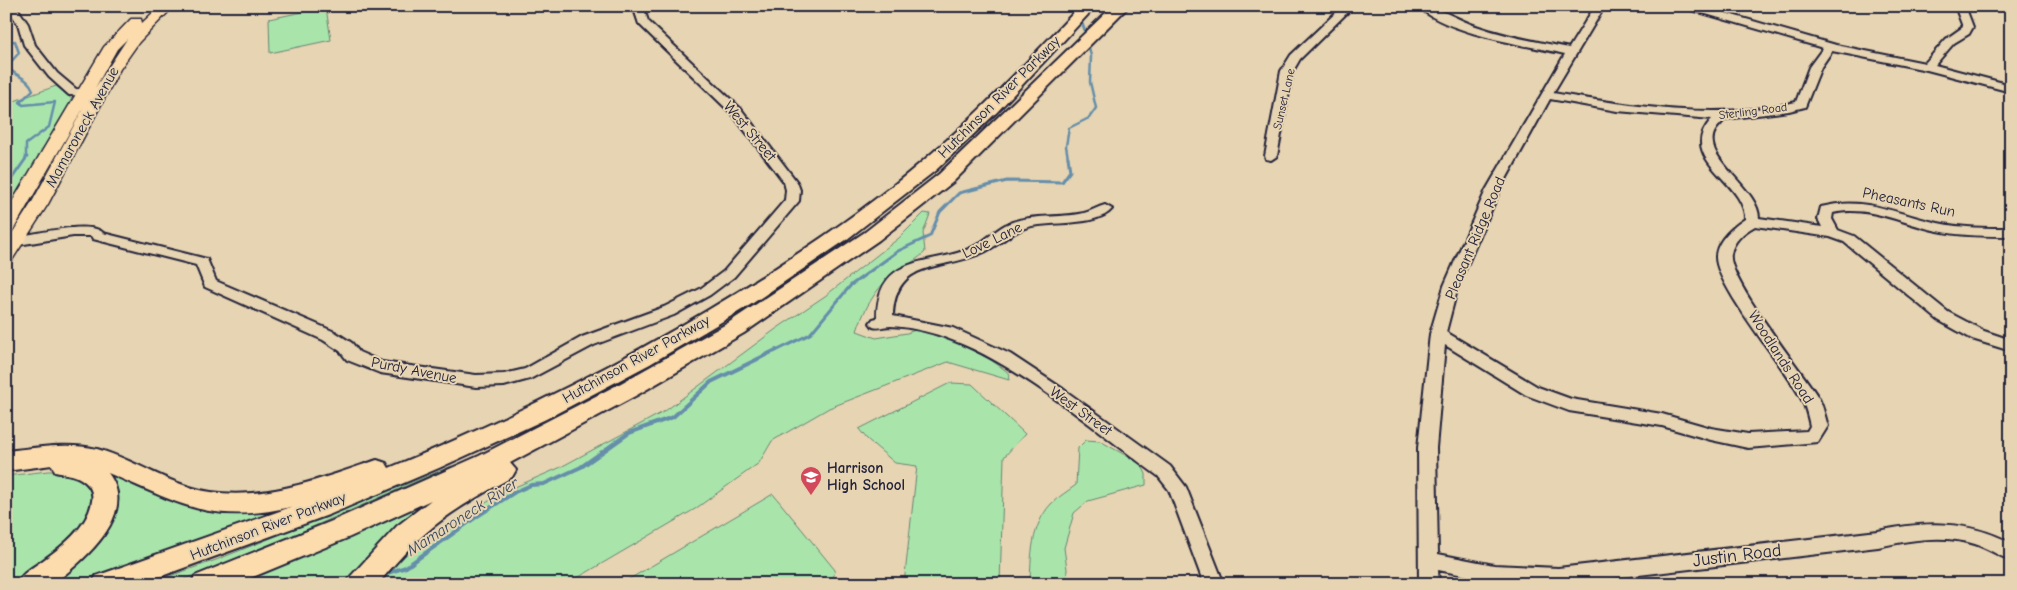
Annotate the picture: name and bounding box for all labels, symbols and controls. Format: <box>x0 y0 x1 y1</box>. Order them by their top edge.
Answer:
street label: Hutchinson River Parkway <box>934 32 1064 162</box>
street label: Mamaroneck Avenue <box>41 63 123 190</box>
street label: Sunset Lane <box>1270 67 1298 131</box>
street label: West Street <box>720 97 781 165</box>
street label: Sterling Road <box>1718 100 1788 122</box>
street label: Pleasant Ridge Road <box>1441 174 1509 302</box>
street label: Pheasants Run <box>1861 183 1957 221</box>
street label: Love Lane <box>959 218 1025 262</box>
street label: Woodlands Road <box>1744 307 1818 407</box>
street label: Hutchinson River Parkway <box>559 311 713 407</box>
street label: Purdy Avenue <box>370 353 459 387</box>
street label: West Street <box>1046 382 1116 440</box>
place label: Harrison High School <box>827 459 905 494</box>
school or university icon: Harrison High School <box>799 465 823 496</box>
water label: Mamaroneck River <box>402 474 522 560</box>
street label: Hutchinson River Parkway <box>188 488 349 564</box>
street label: Justin Road <box>1692 540 1783 571</box>

